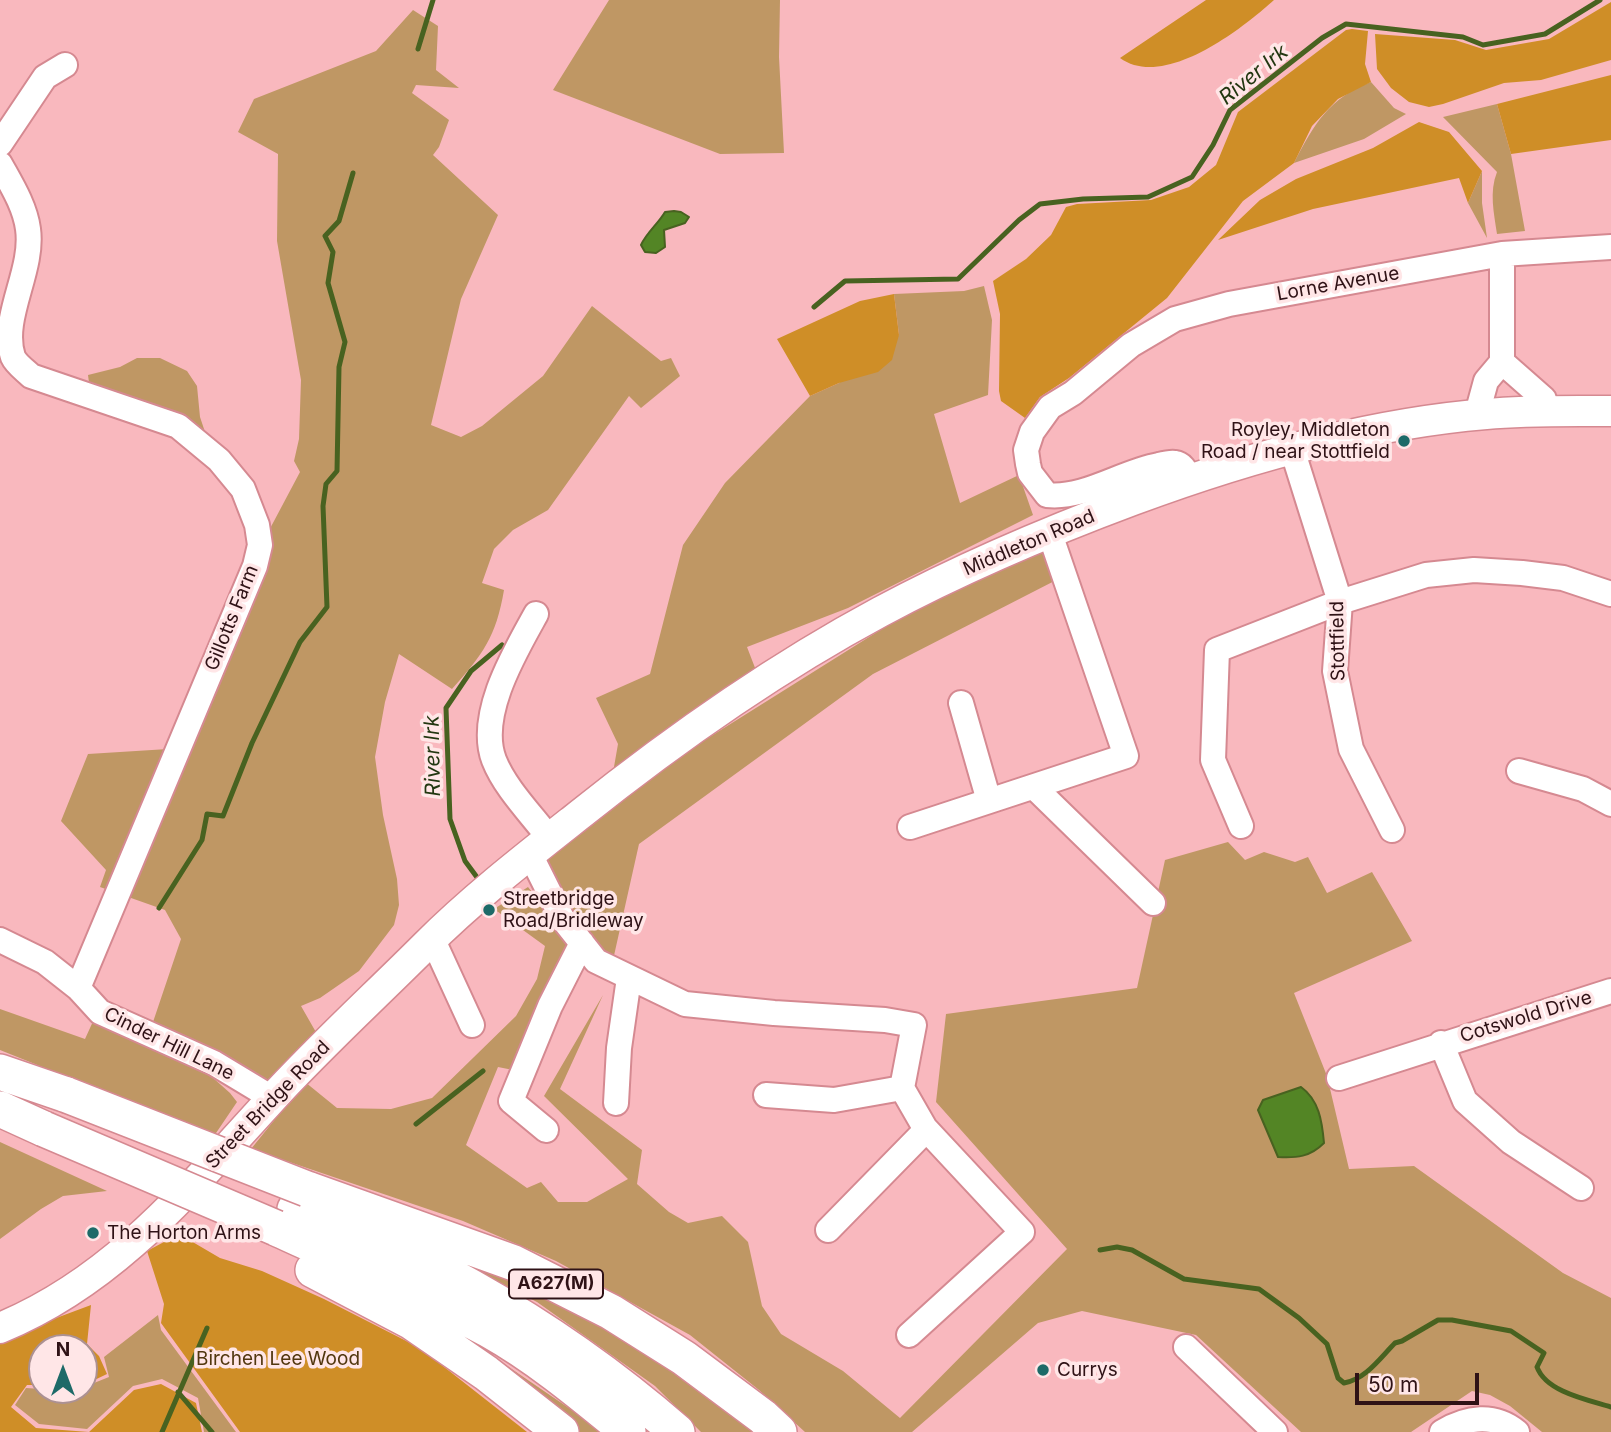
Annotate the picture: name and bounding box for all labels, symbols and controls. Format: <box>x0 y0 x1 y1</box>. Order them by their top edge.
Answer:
water label: River Irk <box>1214 40 1294 110</box>
street label: Lorne Avenue <box>1275 262 1401 306</box>
place label: Royley, Middleton Road / near Stottfield <box>1201 419 1390 463</box>
marker: Royley, Middleton Road / near Stottfield <box>1396 433 1412 449</box>
street label: Middleton Road <box>960 505 1098 581</box>
street label: Gillotts Farm <box>200 562 264 674</box>
street label: Stottfield <box>1326 601 1350 681</box>
water label: River Irk <box>420 715 446 797</box>
place label: Streetbridge Road/Bridleway <box>503 888 644 932</box>
marker: Streetbridge Road/Bridleway <box>481 902 497 918</box>
street label: Cotswold Drive <box>1457 986 1595 1048</box>
street label: Cinder Hill Lane <box>100 1003 238 1085</box>
street label: Street Bridge Road <box>201 1036 335 1174</box>
place label: The Horton Arms <box>107 1222 261 1244</box>
marker: The Horton Arms <box>85 1225 101 1241</box>
road number: A627(M) <box>509 1269 603 1298</box>
north arrow <box>28 1334 98 1404</box>
text: N <box>56 1338 70 1361</box>
park label: Birchen Lee Wood <box>196 1348 360 1370</box>
scale bar <box>1359 1358 1483 1402</box>
place label: Currys <box>1057 1359 1118 1381</box>
marker: Currys <box>1035 1362 1051 1378</box>
text: 50 m <box>1368 1372 1418 1397</box>

